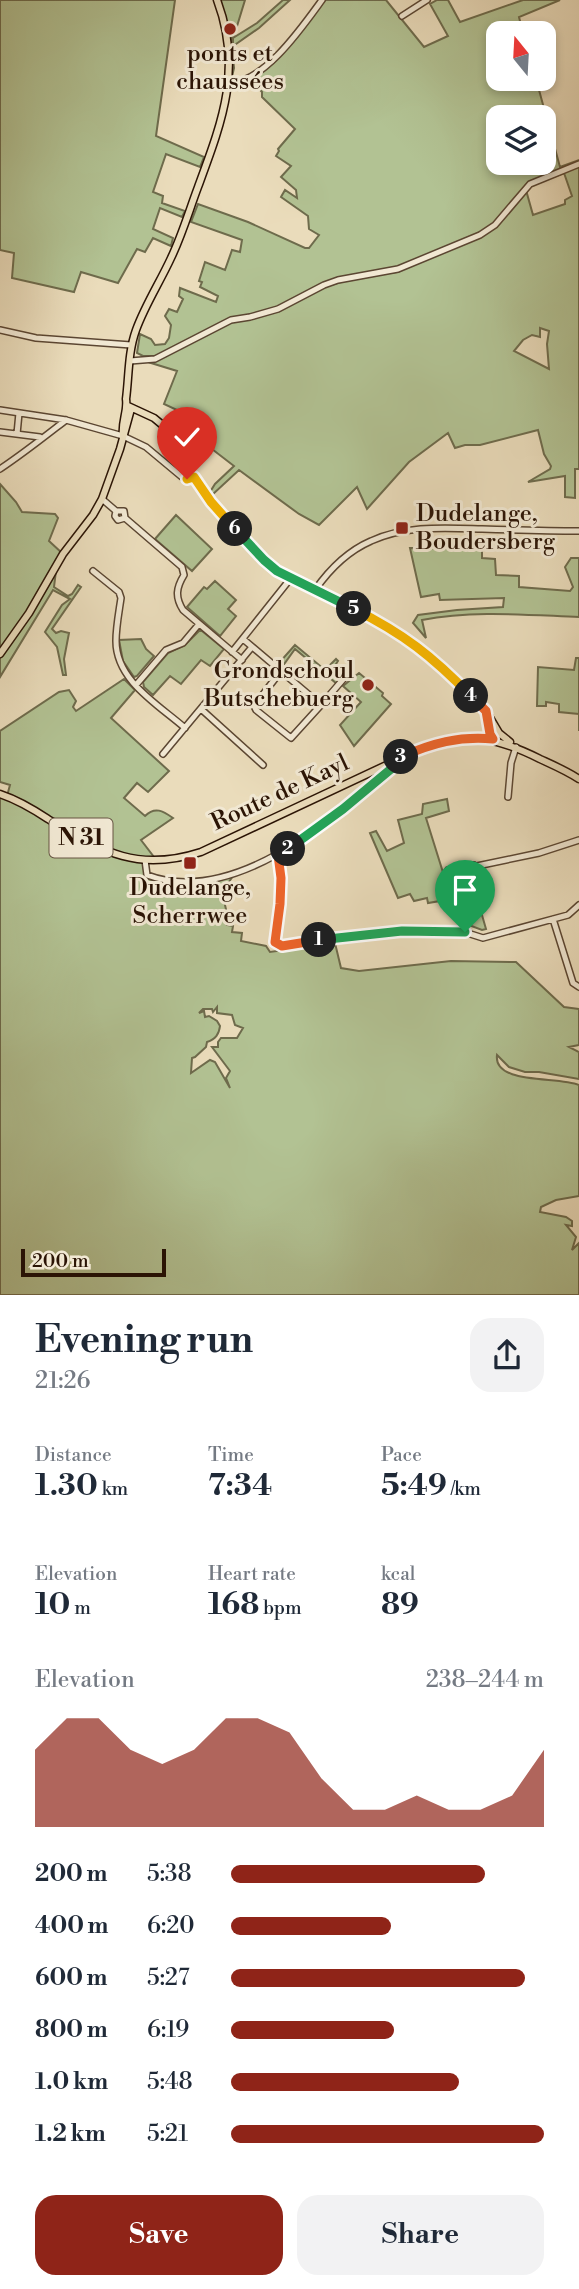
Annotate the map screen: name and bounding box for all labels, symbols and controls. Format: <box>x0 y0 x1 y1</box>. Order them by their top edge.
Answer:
marker: ponts et chaussées <box>222 21 238 37</box>
north arrow <box>486 21 556 91</box>
map controls <box>486 21 556 175</box>
place label: ponts et chaussées <box>176 39 284 97</box>
button: layers <box>486 105 556 175</box>
pin <box>157 407 217 479</box>
icon: check <box>168 418 206 456</box>
place label: Dudelange, Boudersberg <box>415 499 556 557</box>
pin: 6 <box>218 512 252 546</box>
text: 6 <box>229 516 240 540</box>
marker: Dudelange, Boudersberg <box>394 520 410 536</box>
pin: 5 <box>336 592 372 626</box>
text: 5 <box>348 596 359 620</box>
place label: Grondschoul Butschebuerg <box>203 656 355 714</box>
marker: Grondschoul Butschebuerg <box>360 677 376 693</box>
pin: 4 <box>454 678 489 714</box>
text: 4 <box>464 683 477 707</box>
pin: 3 <box>384 740 418 774</box>
text: 3 <box>395 744 406 768</box>
street label: Route de Kayl <box>206 748 354 838</box>
road number: N 31 <box>50 818 112 858</box>
pin: 2 <box>270 832 306 866</box>
text: 2 <box>282 836 293 860</box>
marker: Dudelange, Scherrwee <box>182 855 198 871</box>
pin <box>435 860 495 932</box>
icon: arrive <box>446 871 484 909</box>
place label: Dudelange, Scherrwee <box>129 873 251 931</box>
pin: 1 <box>302 922 336 958</box>
text: 1 <box>314 927 323 951</box>
scale bar <box>21 1246 166 1278</box>
text: 200 m <box>32 1249 89 1273</box>
text: Evening run <box>35 1317 253 1364</box>
button: share <box>470 1318 544 1392</box>
text: 21:26 <box>35 1367 91 1395</box>
text: Distance <box>35 1443 112 1467</box>
text: Time <box>208 1443 254 1467</box>
text: Pace <box>381 1443 422 1467</box>
text: 1.30 <box>35 1467 98 1505</box>
text: 7:34 <box>208 1467 272 1505</box>
text: 5:49 <box>381 1467 447 1505</box>
text: km <box>98 1477 128 1501</box>
text: /km <box>447 1477 481 1501</box>
text: Elevation <box>35 1562 117 1586</box>
text: Heart rate <box>208 1562 296 1586</box>
text: kcal <box>381 1562 415 1586</box>
text: 10 <box>35 1586 70 1624</box>
text: 168 <box>208 1586 259 1624</box>
text: 89 <box>381 1586 419 1624</box>
text: m <box>70 1596 91 1620</box>
text: bpm <box>259 1596 302 1620</box>
text: Elevation <box>35 1666 135 1694</box>
text: 238–244 m <box>426 1666 544 1694</box>
text: 200 m <box>35 1860 107 1888</box>
text: 5:38 <box>147 1860 192 1888</box>
text: 400 m <box>35 1912 108 1940</box>
text: 6:20 <box>147 1912 195 1940</box>
text: 600 m <box>35 1964 108 1992</box>
text: 5:27 <box>147 1964 189 1992</box>
text: 800 m <box>35 2016 108 2044</box>
text: 6:19 <box>147 2016 189 2044</box>
text: 1.0 km <box>35 2068 108 2096</box>
text: 5:48 <box>147 2068 193 2096</box>
text: 1.2 km <box>35 2120 106 2148</box>
text: 5:21 <box>147 2120 188 2148</box>
button: Save <box>35 2195 283 2275</box>
button: Share <box>297 2195 544 2275</box>

